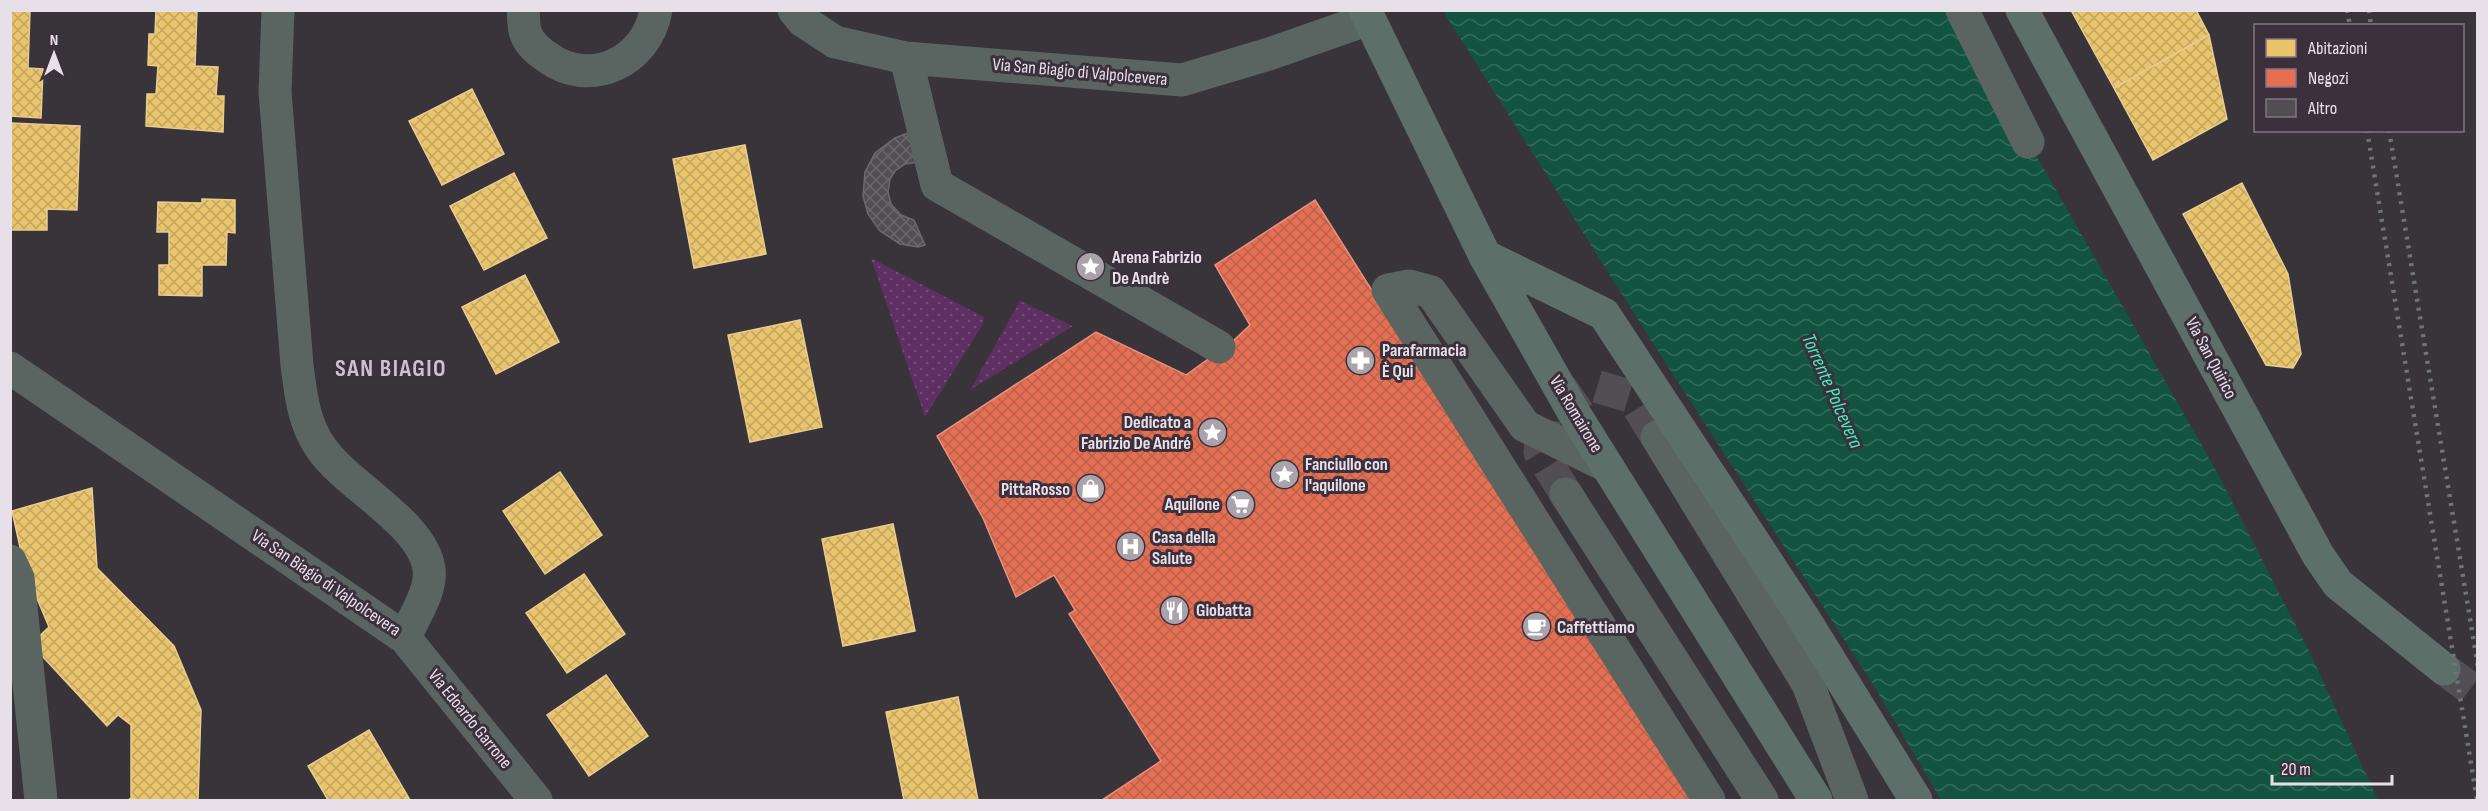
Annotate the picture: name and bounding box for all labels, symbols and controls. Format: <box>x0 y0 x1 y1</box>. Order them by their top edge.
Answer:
north arrow <box>24 24 84 84</box>
legend <box>2254 24 2464 132</box>
text: N <box>50 31 58 50</box>
text: Abitazioni <box>2307 38 2367 59</box>
street label: Via San Biagio di Valpolcevera <box>992 54 1168 90</box>
text: Negozi <box>2308 68 2349 89</box>
text: Altro <box>2307 98 2337 119</box>
place label: Arena Fabrizio De Andrè <box>1111 247 1202 289</box>
place icon: Arena Fabrizio De Andrè <box>1075 251 1107 283</box>
street label: Via San Quirico <box>2181 314 2241 402</box>
water label: Torrente Polcevera <box>1796 330 1868 452</box>
place label: Parafarmacia È Qui <box>1382 340 1466 382</box>
pharmacy icon: Parafarmacia È Qui <box>1345 344 1377 376</box>
district label: SAN BIAGIO <box>335 354 447 383</box>
street label: Via Romairone <box>1545 372 1607 456</box>
place label: Dedicato a Fabrizio De André <box>1081 412 1191 454</box>
place icon: Dedicato a Fabrizio De André <box>1196 416 1228 448</box>
place label: Fanciullo con l'aquilone <box>1305 454 1388 496</box>
place icon: Fanciullo con l'aquilone <box>1268 458 1300 490</box>
shop icon: PittaRosso <box>1075 473 1107 505</box>
place label: PittaRosso <box>1001 479 1070 500</box>
supermarket icon: Aquilone <box>1225 488 1257 520</box>
place label: Aquilone <box>1164 494 1220 515</box>
street label: Via San Biagio di Valpolcevera <box>247 525 405 641</box>
place label: Casa della Salute <box>1152 527 1216 569</box>
hospital icon: Casa della Salute <box>1115 531 1147 563</box>
restaurant icon: Giobatta <box>1159 594 1191 626</box>
place label: Giobatta <box>1196 600 1251 621</box>
cafe icon: Caffettiamo <box>1520 611 1552 643</box>
place label: Caffettiamo <box>1557 617 1635 638</box>
street label: Via Edoardo Garrone <box>424 665 516 773</box>
scale bar <box>2272 748 2392 786</box>
text: 20 m <box>2281 759 2311 780</box>

